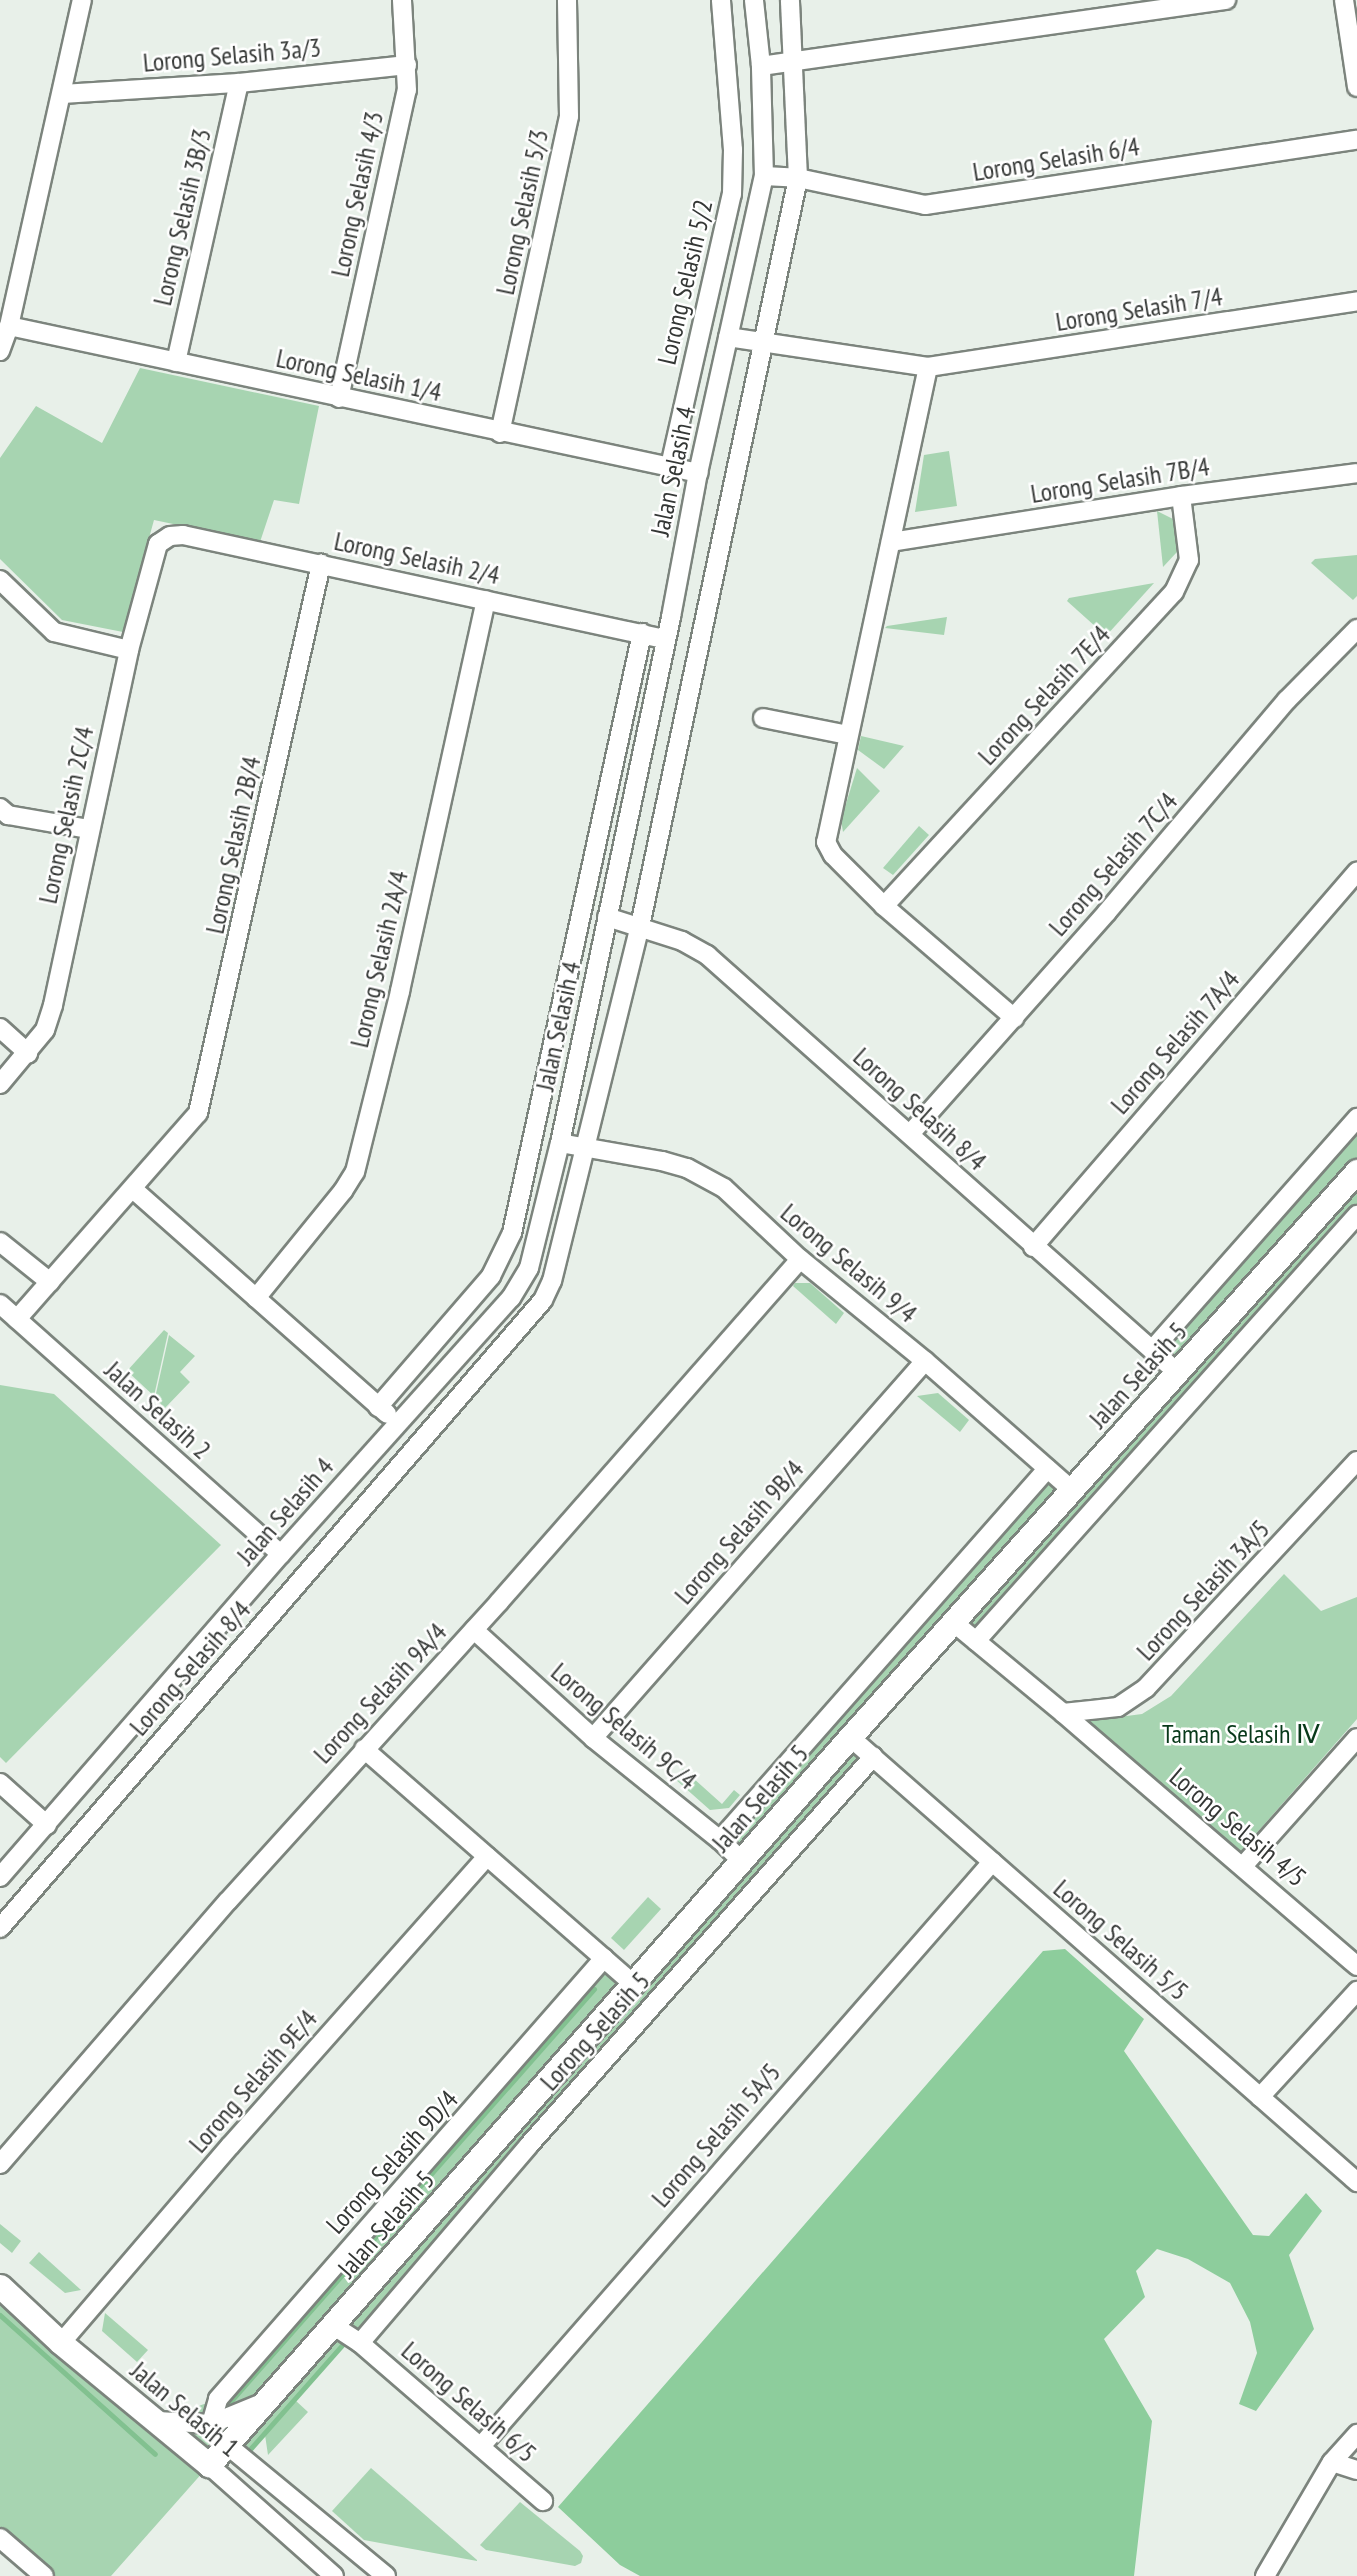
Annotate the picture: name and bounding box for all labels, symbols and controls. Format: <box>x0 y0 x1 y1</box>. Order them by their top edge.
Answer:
street label: Lorong Selasih 3a/3 <box>142 32 322 78</box>
street label: Lorong Selasih 4/3 <box>324 109 390 279</box>
street label: Lorong Selasih 3B/3 <box>147 126 217 308</box>
street label: Lorong Selasih 5/3 <box>489 127 555 297</box>
street label: Lorong Selasih 6/4 <box>971 130 1141 188</box>
street label: Lorong Selasih 5/2 <box>651 197 719 367</box>
street label: Lorong Selasih 7/4 <box>1054 280 1224 338</box>
street label: Lorong Selasih 1/4 <box>274 342 444 408</box>
street label: Jalan Selasih 4 <box>644 403 702 539</box>
street label: Lorong Selasih 7B/4 <box>1028 450 1212 510</box>
street label: Lorong Selasih 2/4 <box>332 525 502 591</box>
street label: Lorong Selasih 7E/4 <box>971 619 1117 771</box>
street label: Lorong Selasih 2C/4 <box>32 724 100 906</box>
street label: Lorong Selasih 2B/4 <box>199 754 267 936</box>
street label: Lorong Selasih 7C/4 <box>1042 786 1184 942</box>
street label: Lorong Selasih 2A/4 <box>344 868 414 1050</box>
street label: Jalan Selasih 4 <box>529 958 587 1094</box>
street label: Lorong Selasih 7A/4 <box>1104 964 1246 1120</box>
street label: Lorong Selasih 8/4 <box>847 1041 993 1177</box>
street label: Lorong Selasih 9/4 <box>775 1197 923 1329</box>
street label: Jalan Selasih 5 <box>1082 1316 1194 1434</box>
street label: Jalan Selasih 2 <box>99 1354 217 1466</box>
street label: Jalan Selasih 4 <box>230 1451 340 1571</box>
street label: Lorong Selasih 9B/4 <box>668 1454 810 1610</box>
street label: Lorong Selasih 3A/5 <box>1130 1513 1276 1667</box>
street label: Lorong Selasih 8/4 <box>123 1594 257 1742</box>
street label: Lorong Selasih 9A/4 <box>307 1616 453 1770</box>
street label: Lorong Selasih 9C/4 <box>545 1656 703 1796</box>
park label: Taman Selasih Ⅳ <box>1161 1718 1321 1750</box>
street label: Jalan Selasih 5 <box>705 1738 815 1858</box>
street label: Lorong Selasih 4/5 <box>1164 1761 1312 1893</box>
street label: Lorong Selasih 5/5 <box>1047 1873 1195 2007</box>
street label: Lorong Selasih 5 <box>534 1965 656 2097</box>
street label: Lorong Selasih 9E/4 <box>182 2003 324 2159</box>
street label: Lorong Selasih 5A/5 <box>645 2057 787 2213</box>
street label: Lorong Selasih 9D/4 <box>320 2084 464 2240</box>
street label: Jalan Selasih 5 <box>331 2164 441 2284</box>
street label: Lorong Selasih 6/5 <box>395 2335 543 2469</box>
street label: Jalan Selasih 1 <box>125 2355 245 2463</box>

